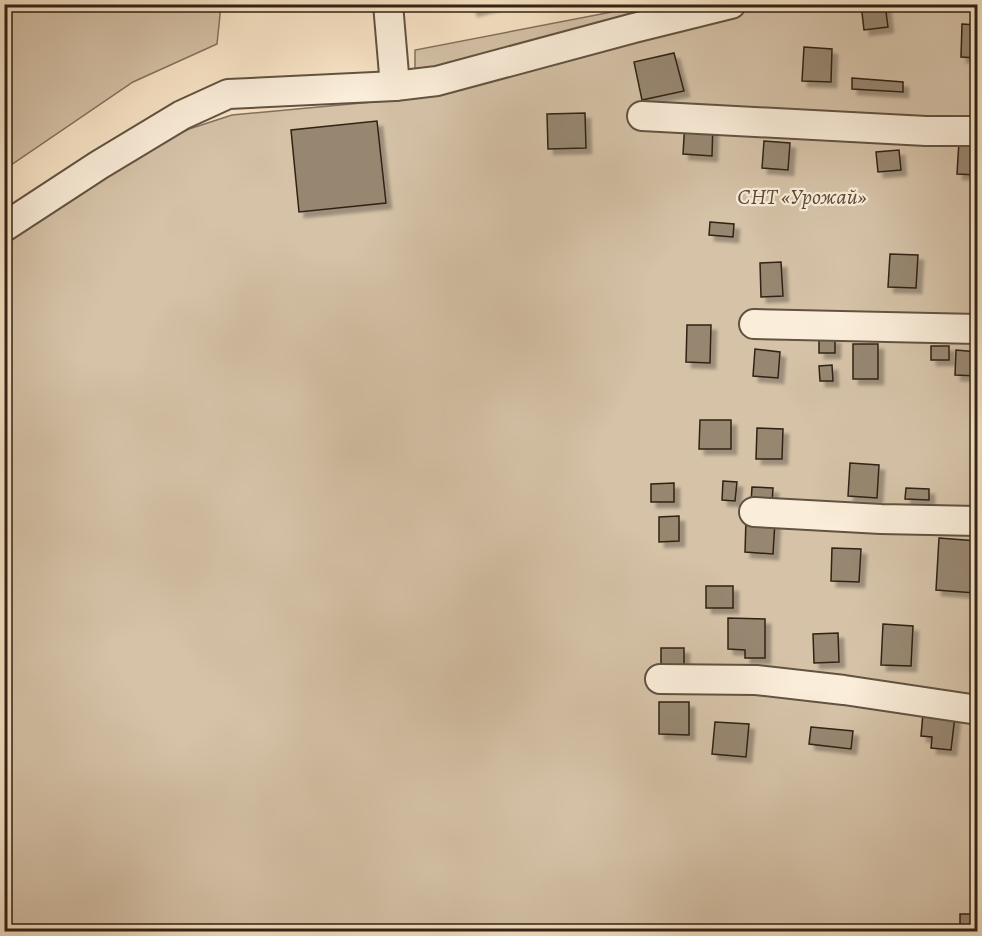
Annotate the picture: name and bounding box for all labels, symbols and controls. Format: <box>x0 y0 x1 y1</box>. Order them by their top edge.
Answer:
park label: СНТ «Урожай» <box>737 182 867 212</box>

